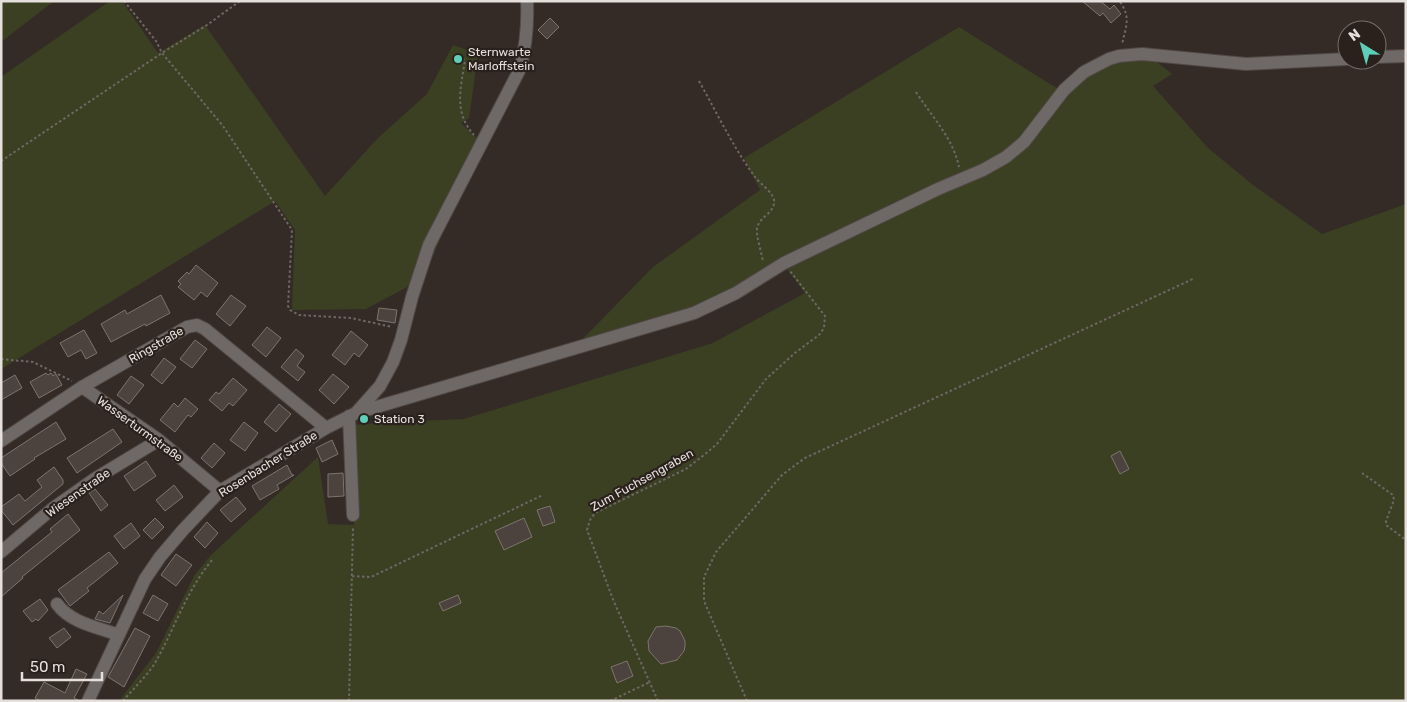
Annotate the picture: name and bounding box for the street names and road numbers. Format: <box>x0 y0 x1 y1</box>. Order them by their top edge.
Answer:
street label: Ringstraße <box>126 324 186 366</box>
street label: Wasserturmstraße <box>94 393 186 465</box>
street label: Rosenbacher Straße <box>216 428 320 500</box>
street label: Zum Fuchsengraben <box>588 446 696 514</box>
street label: Wiesenstraße <box>43 466 113 520</box>

